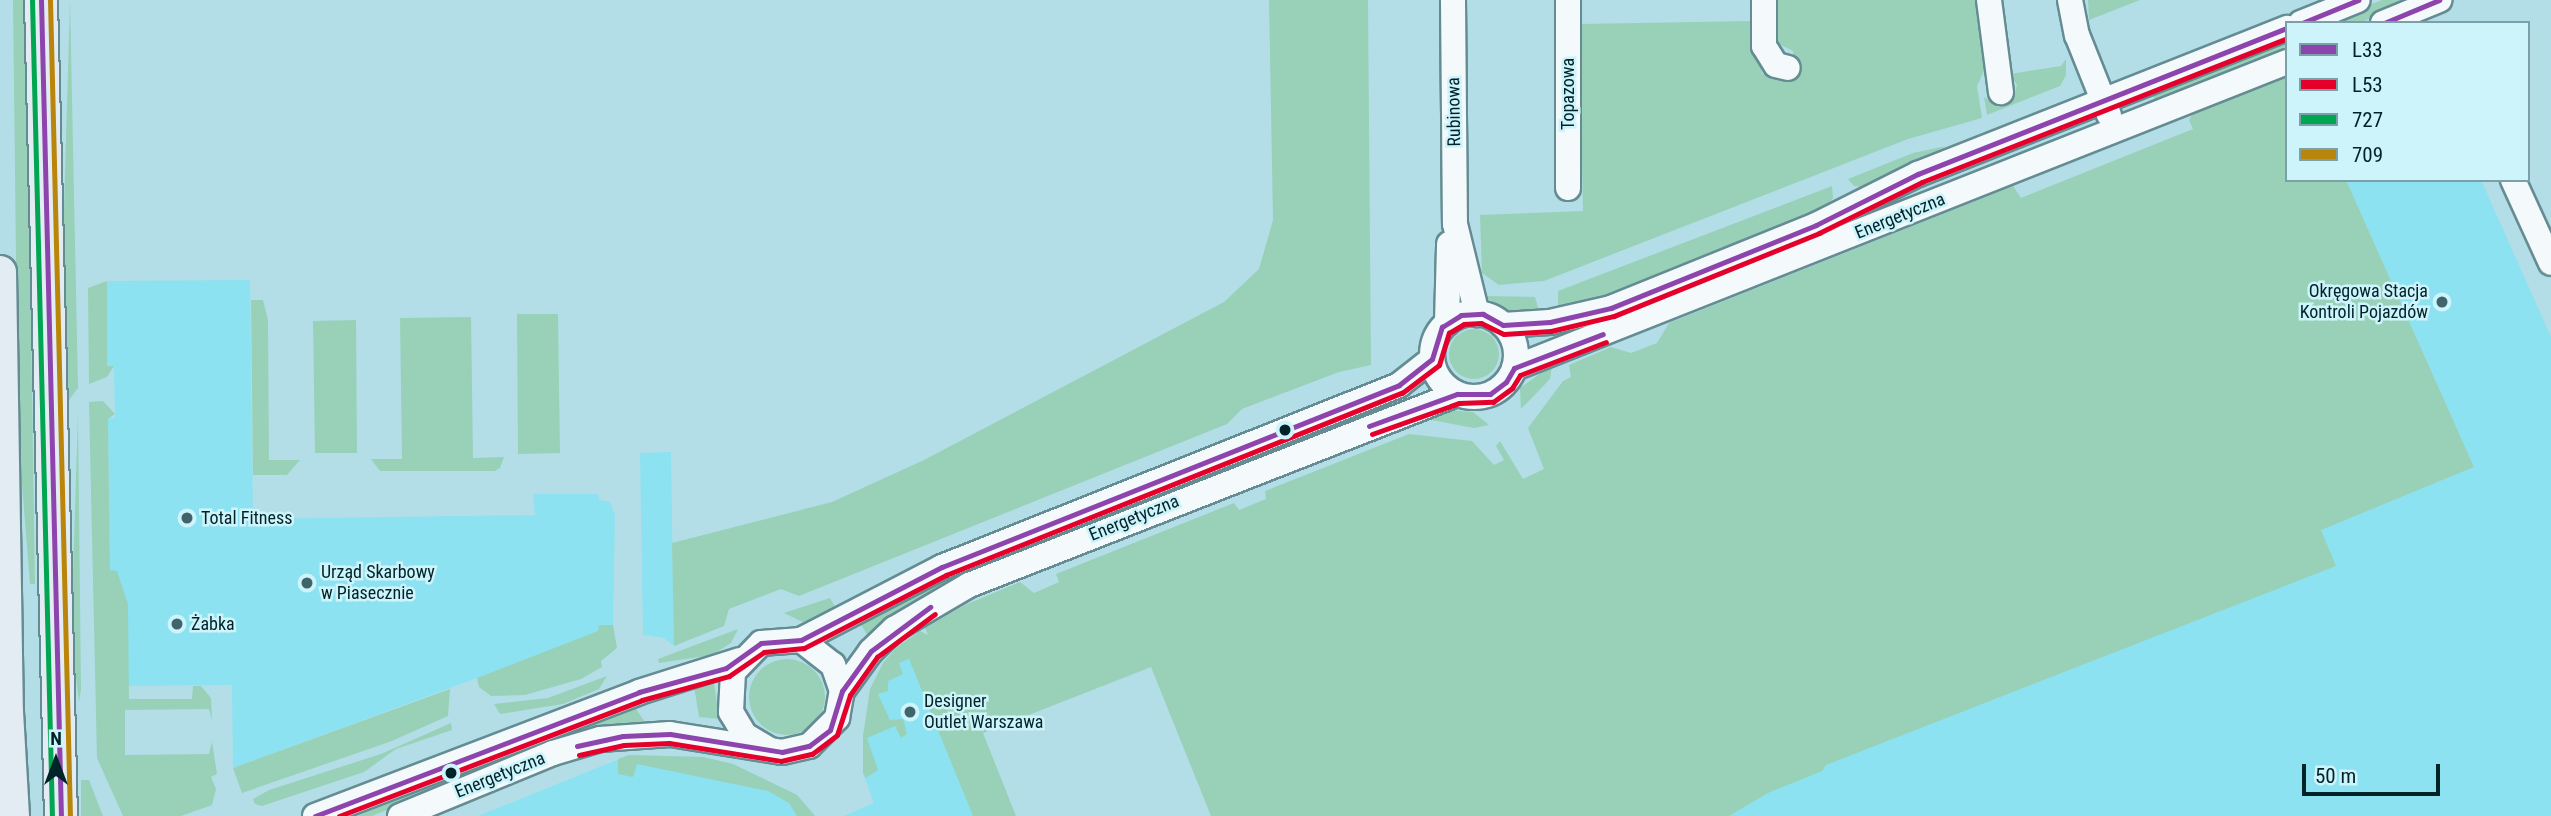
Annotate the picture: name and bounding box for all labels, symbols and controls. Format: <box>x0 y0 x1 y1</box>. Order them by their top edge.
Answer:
legend <box>2285 21 2530 182</box>
text: L33 <box>2352 38 2383 62</box>
street label: Topazowa <box>1557 58 1579 130</box>
text: L53 <box>2352 73 2383 97</box>
street label: Rubinowa <box>1443 77 1465 147</box>
text: 727 <box>2352 108 2383 132</box>
text: 709 <box>2352 143 2383 167</box>
street label: Energetyczna <box>1852 188 1948 244</box>
place label: Okręgowa Stacja Kontroli Pojazdów <box>2300 281 2428 324</box>
marker: Okręgowa Stacja Kontroli Pojazdów <box>2434 294 2450 310</box>
unlabelled marker <box>1278 423 1292 437</box>
street label: Energetyczna <box>1086 490 1182 546</box>
place label: Total Fitness <box>201 507 292 529</box>
marker: Total Fitness <box>179 510 195 526</box>
place label: Urząd Skarbowy w Piasecznie <box>321 562 435 604</box>
marker: Urząd Skarbowy w Piasecznie <box>299 575 315 591</box>
place label: Żabka <box>191 613 235 635</box>
marker: Żabka <box>169 616 185 632</box>
place label: Designer Outlet Warszawa <box>924 691 1043 734</box>
marker: Designer Outlet Warszawa <box>902 704 918 720</box>
north arrow <box>21 725 91 795</box>
text: N <box>50 727 62 750</box>
street label: Energetyczna <box>452 747 548 803</box>
scale bar <box>2306 750 2444 794</box>
text: 50 m <box>2315 764 2356 788</box>
unlabelled marker <box>444 766 458 780</box>

